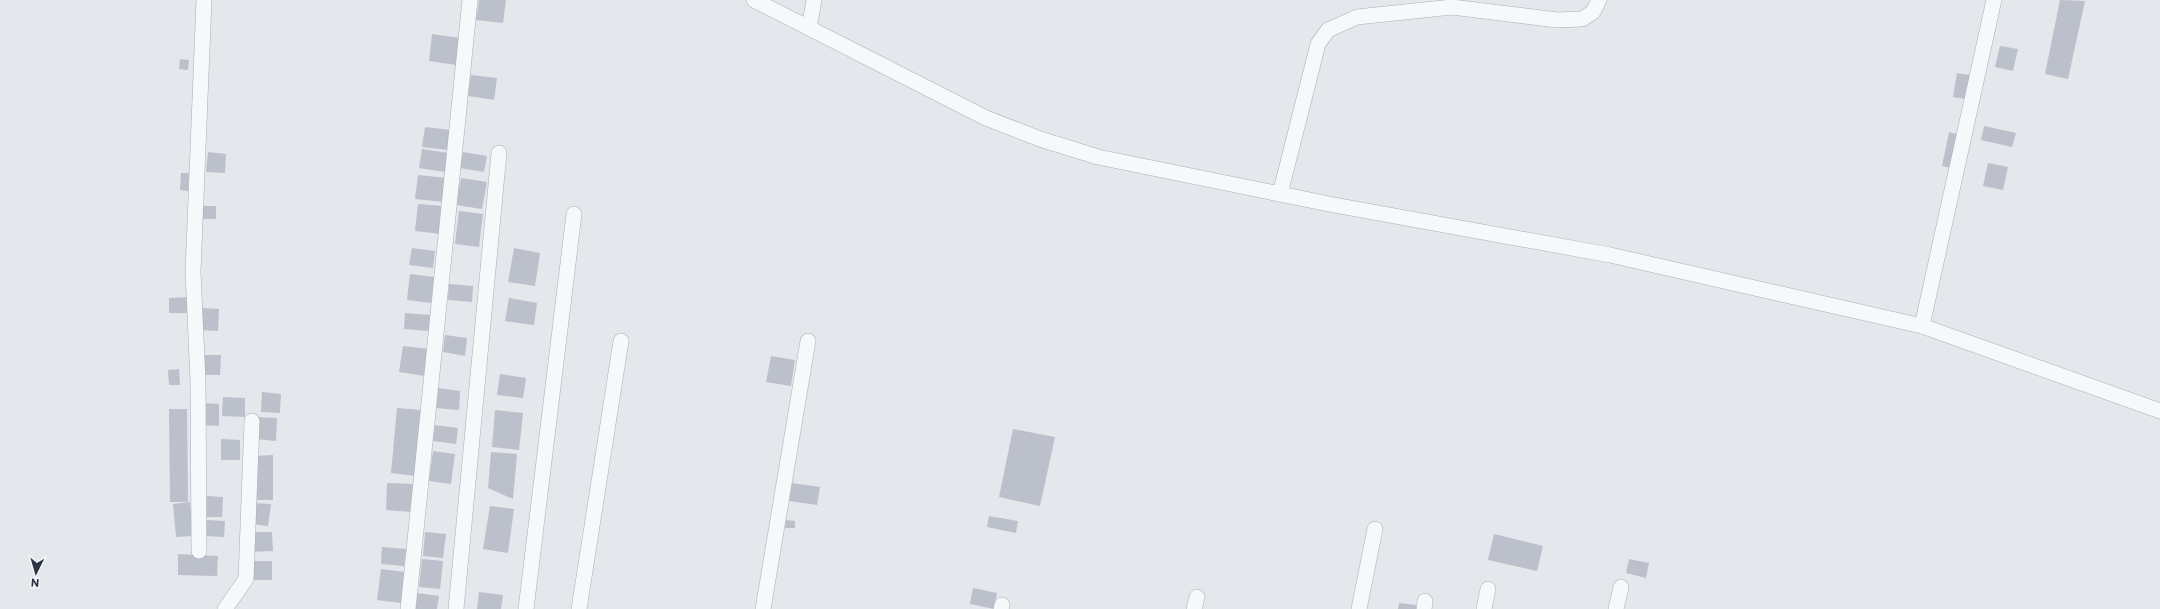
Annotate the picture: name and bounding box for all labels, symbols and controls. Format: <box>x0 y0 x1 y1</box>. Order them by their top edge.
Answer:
north arrow <box>16 553 56 593</box>
text: N <box>30 577 40 590</box>

